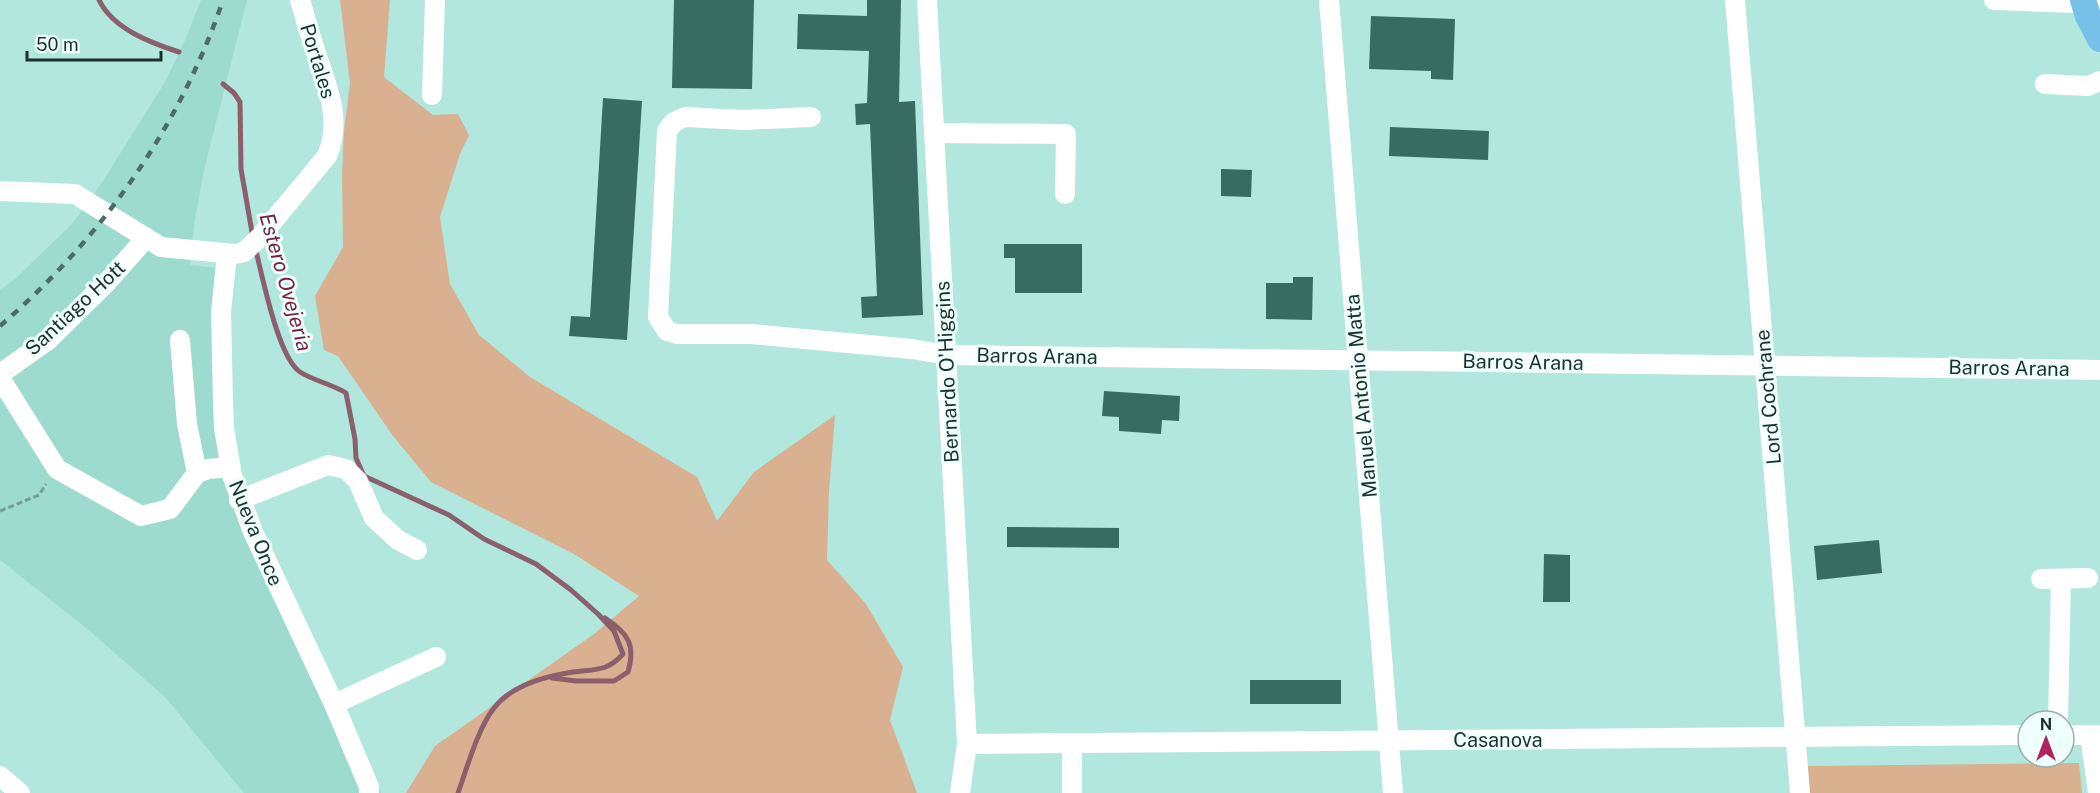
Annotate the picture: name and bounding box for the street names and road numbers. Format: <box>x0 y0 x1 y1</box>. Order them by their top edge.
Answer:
street label: Portales <box>295 21 341 101</box>
street label: Santiago Hott <box>20 256 130 360</box>
street label: Bernardo O'Higgins <box>930 281 964 463</box>
street label: Manuel Antonio Matta <box>1340 293 1382 499</box>
street label: Lord Cochrane <box>1750 328 1786 466</box>
street label: Barros Arana <box>976 343 1098 369</box>
street label: Barros Arana <box>1462 349 1584 375</box>
street label: Barros Arana <box>1948 355 2070 381</box>
street label: Nueva Once <box>224 477 288 589</box>
street label: Casanova <box>1453 728 1543 752</box>

